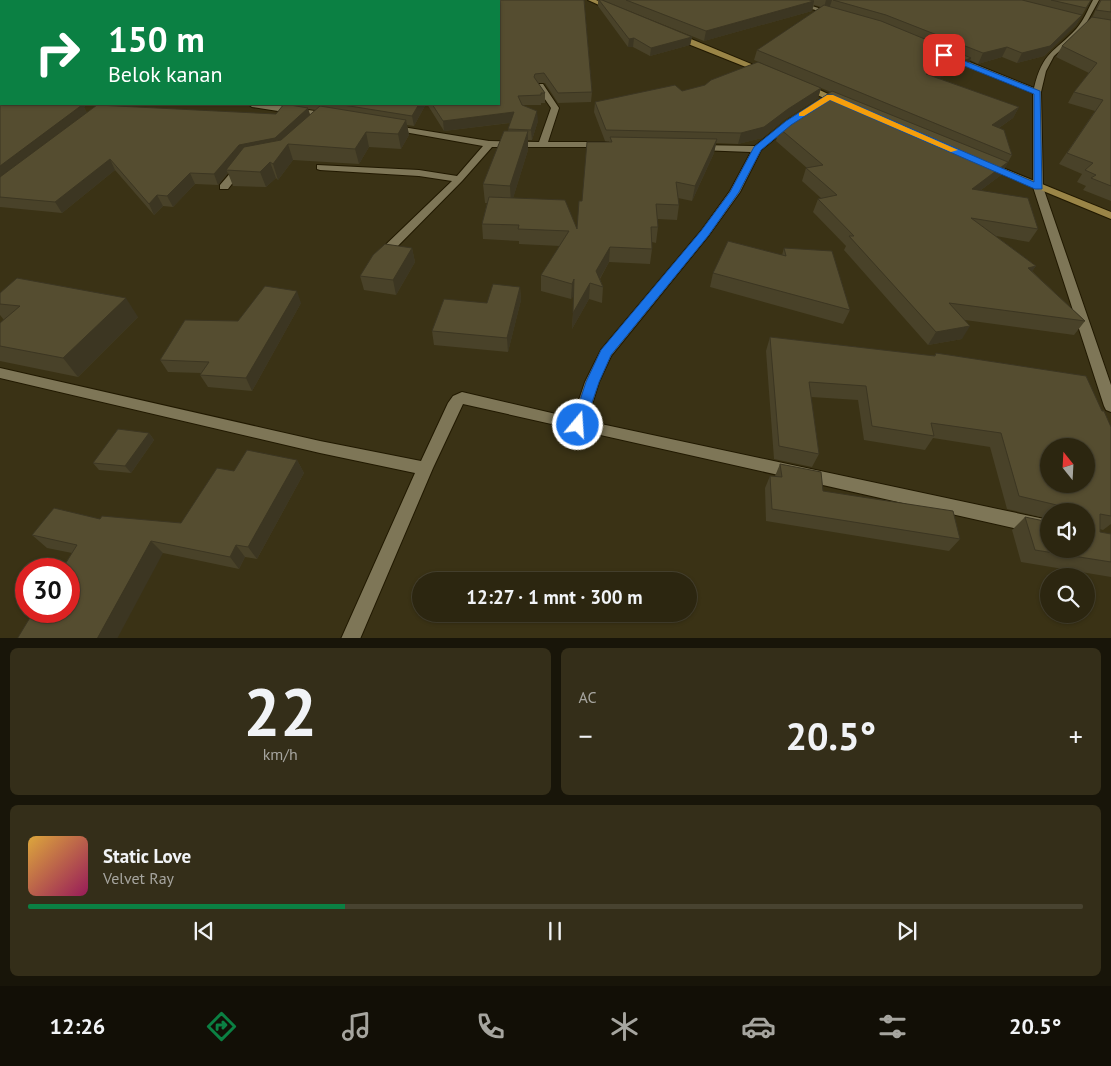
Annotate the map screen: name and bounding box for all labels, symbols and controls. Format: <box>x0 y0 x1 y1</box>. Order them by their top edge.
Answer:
text: 150 m <box>108 16 205 62</box>
icon: right <box>25 20 90 85</box>
pin <box>923 34 965 76</box>
icon: arrive <box>930 41 958 69</box>
text: Belok kanan <box>108 60 222 88</box>
position arrow <box>551 398 603 450</box>
north arrow <box>1040 438 1095 492</box>
map controls <box>1040 438 1095 623</box>
button: sound <box>1040 503 1095 558</box>
speed limit sign: 30 <box>15 558 80 623</box>
button: search <box>1040 568 1095 623</box>
text: 12:27 · 1 mnt · 300 m <box>466 585 643 609</box>
text: 22 <box>243 669 317 753</box>
text: AC <box>579 687 597 707</box>
text: 20.5° <box>785 711 876 760</box>
text: − <box>579 717 593 754</box>
text: + <box>1069 717 1083 754</box>
text: km/h <box>263 744 298 764</box>
text: Static Love <box>103 844 191 868</box>
text: Velvet Ray <box>103 868 174 888</box>
icon: previous <box>190 917 218 945</box>
icon: pause <box>541 917 569 945</box>
icon: next <box>893 917 921 945</box>
icon: directions <box>204 1009 239 1044</box>
icon: music <box>339 1009 374 1044</box>
icon: phone <box>473 1009 508 1044</box>
icon: climate <box>607 1009 642 1044</box>
icon: car <box>741 1009 776 1044</box>
icon: filters <box>875 1009 910 1044</box>
text: 12:26 <box>50 1012 105 1040</box>
text: 20.5° <box>1009 1012 1061 1040</box>

